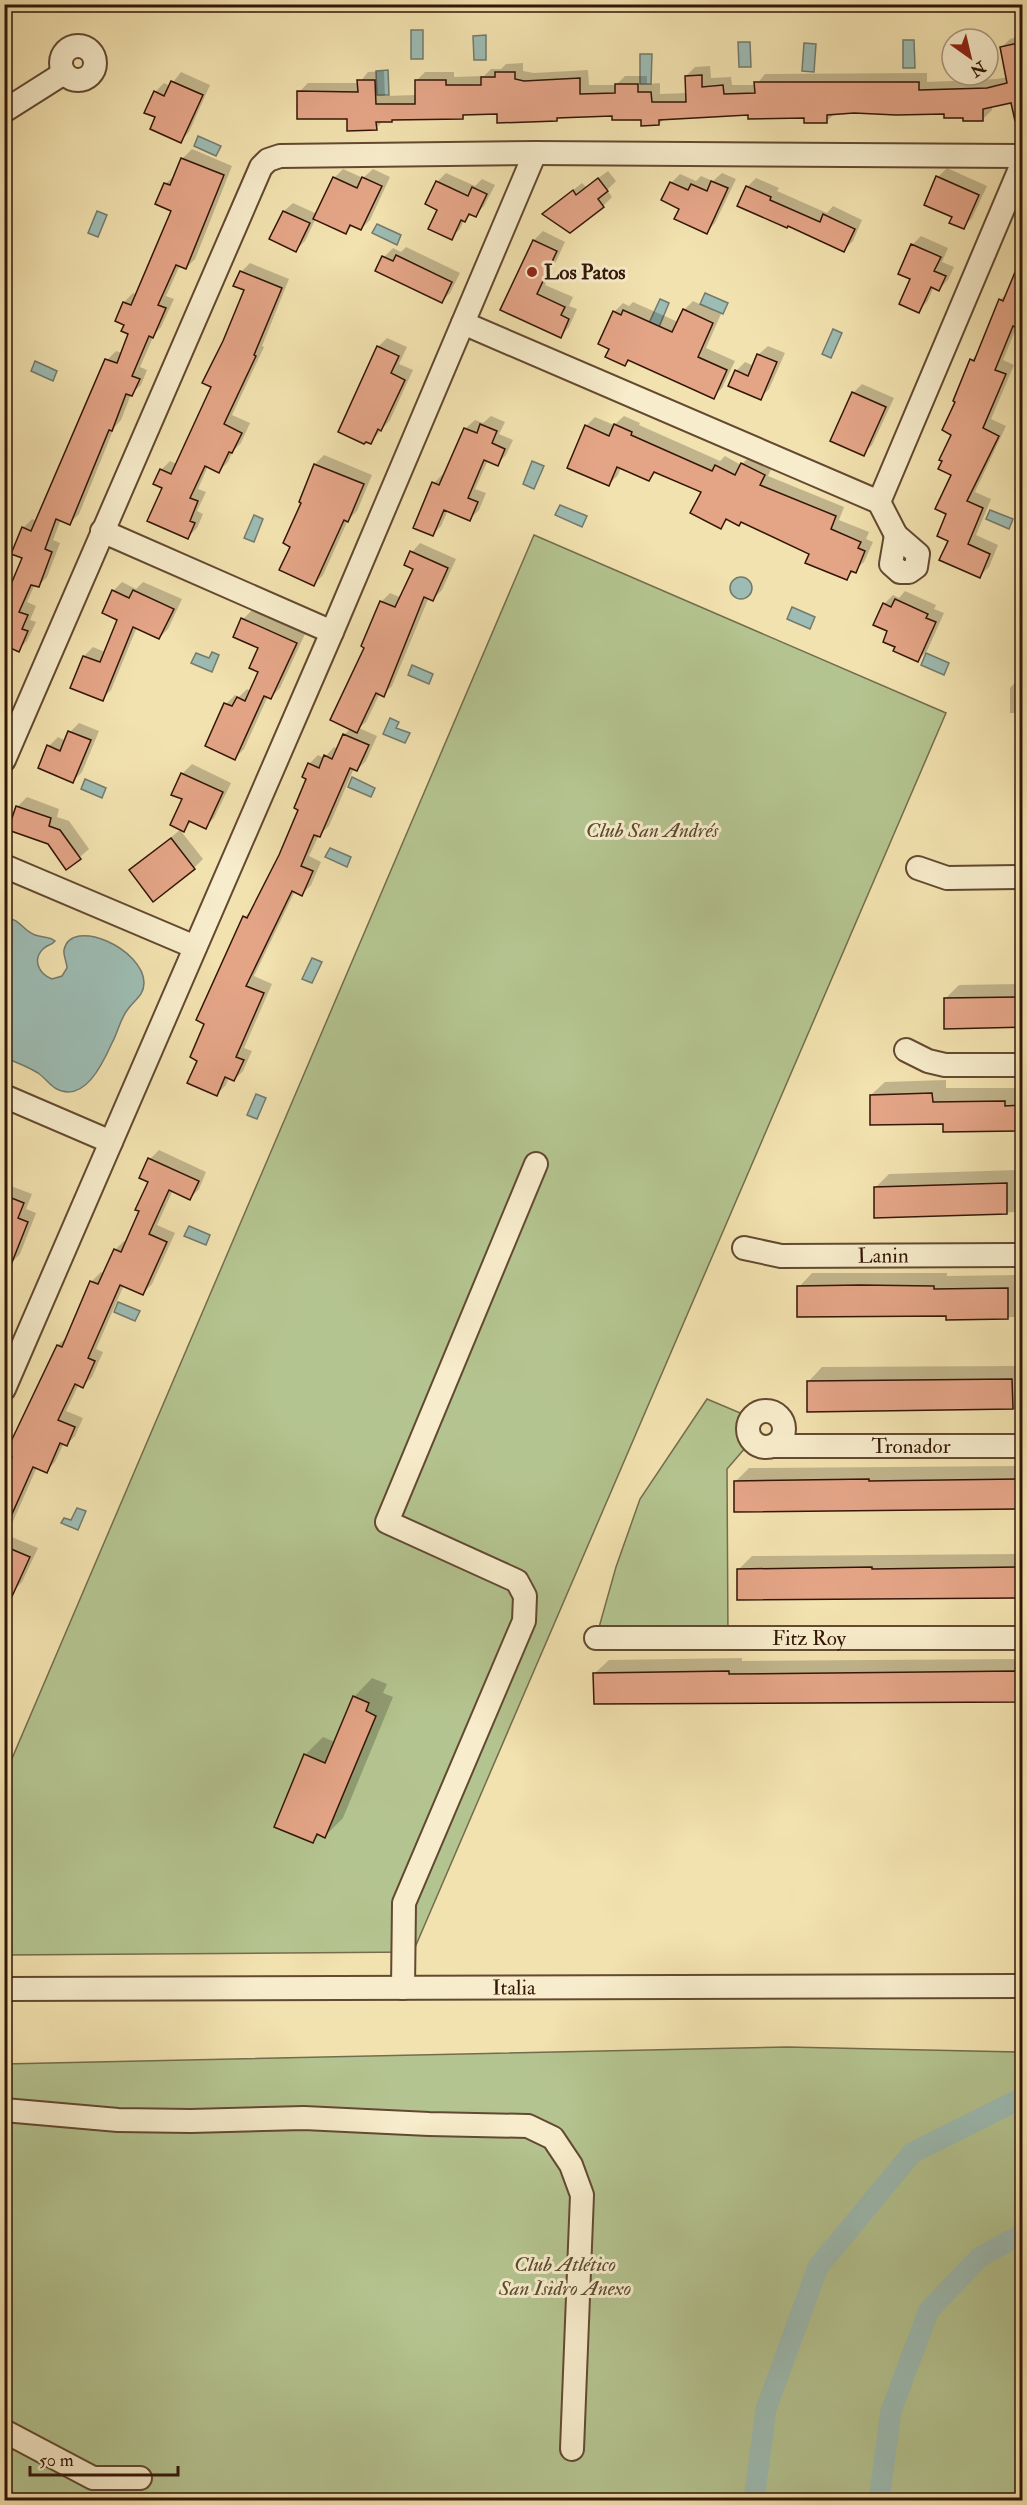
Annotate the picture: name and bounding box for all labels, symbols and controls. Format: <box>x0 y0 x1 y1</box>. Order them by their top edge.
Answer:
north arrow <box>940 27 1000 87</box>
text: N <box>966 56 990 81</box>
place label: Los Patos <box>544 259 626 286</box>
marker: Los Patos <box>525 265 539 279</box>
park label: Club San Andrés <box>586 817 720 844</box>
street label: Lanin <box>858 1242 909 1270</box>
street label: Tronador <box>872 1433 951 1460</box>
street label: Fitz Roy <box>772 1625 847 1652</box>
street label: Italia <box>492 1974 536 2002</box>
park label: Club Atlético San Isidro Anexo <box>498 2251 631 2302</box>
scale bar <box>30 2439 178 2477</box>
text: 50 m <box>39 2449 74 2472</box>

